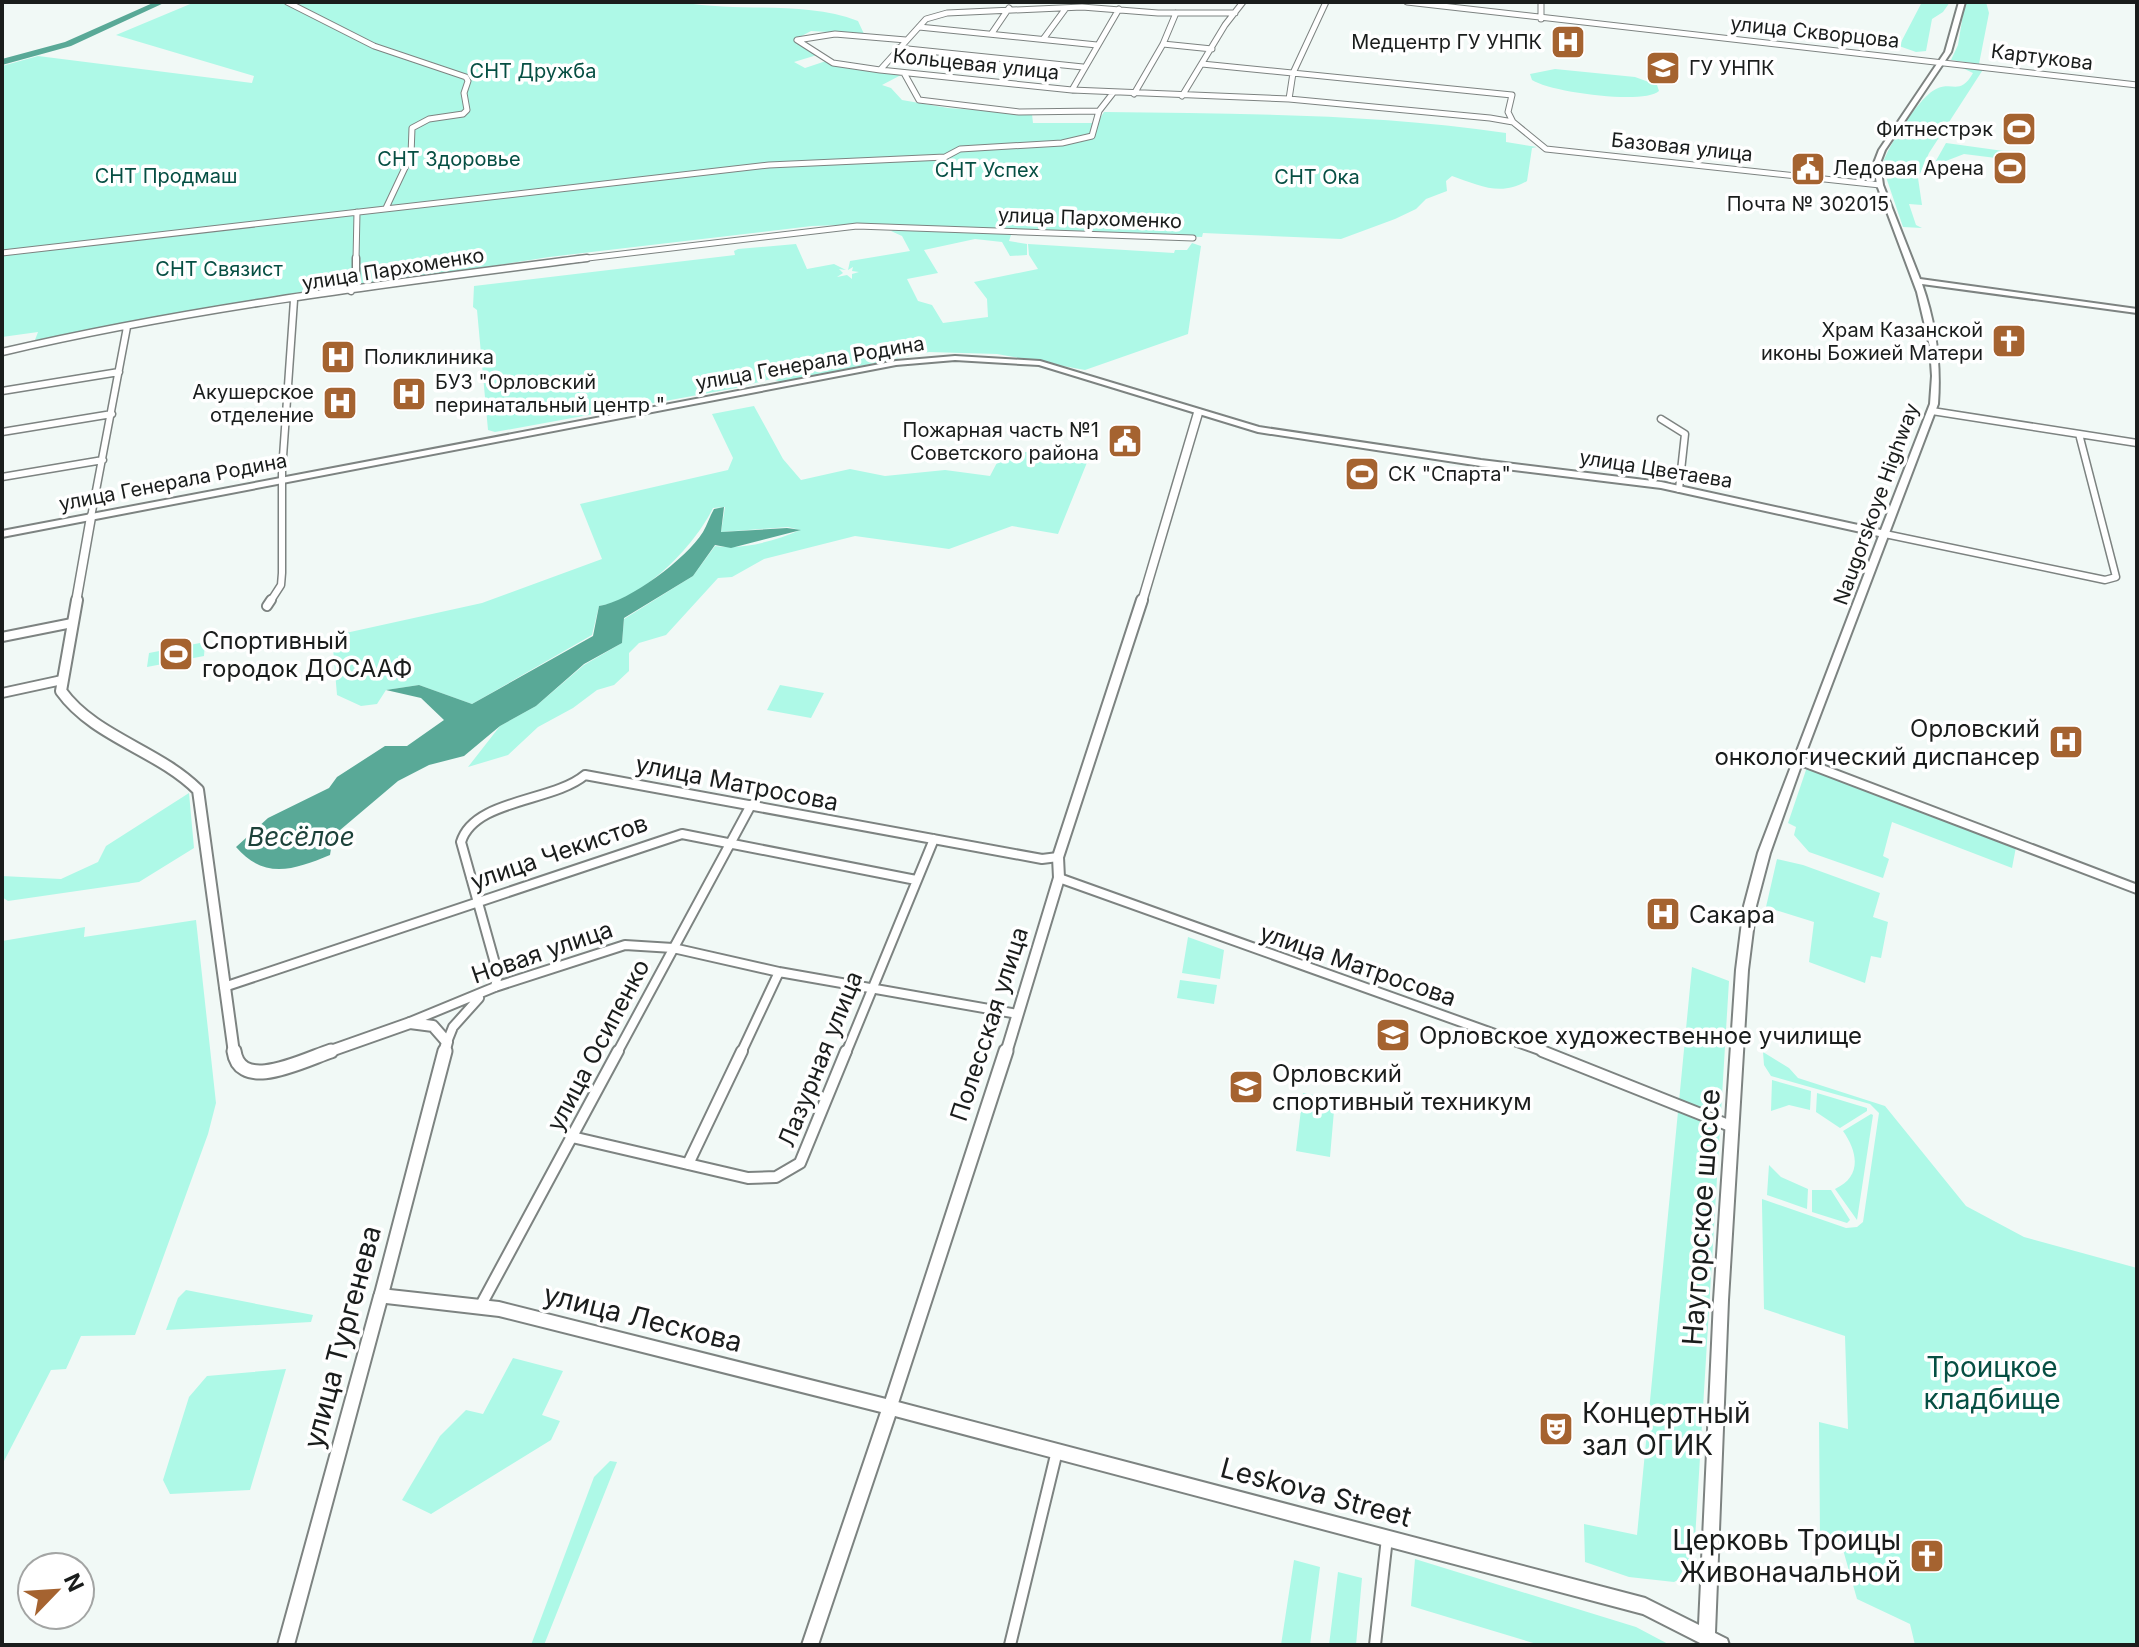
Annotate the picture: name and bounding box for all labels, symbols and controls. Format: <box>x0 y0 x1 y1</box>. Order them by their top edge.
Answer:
street label: улица Скворцова <box>1729 11 1901 53</box>
hospital icon: Медцентр ГУ УНПК <box>1549 23 1587 61</box>
place label: Медцентр ГУ УНПК <box>1351 30 1542 54</box>
street label: Картукова <box>1990 39 2094 75</box>
street label: Кольцевая улица <box>892 43 1060 85</box>
school or university icon: ГУ УНПК <box>1644 49 1682 87</box>
place label: ГУ УНПК <box>1689 56 1775 80</box>
park label: СНТ Дружба <box>470 59 596 83</box>
sports icon: Фитнестрэк <box>2000 110 2038 148</box>
place label: Фитнестрэк <box>1876 117 1993 141</box>
street label: Базовая улица <box>1610 128 1754 166</box>
park label: СНТ Здоровье <box>377 147 521 171</box>
sports icon: Ледовая Арена <box>1991 149 2029 187</box>
public building icon: Почта № 302015 <box>1789 150 1827 188</box>
place label: Ледовая Арена <box>1833 156 1984 180</box>
park label: СНТ Успех <box>935 158 1039 182</box>
park label: СНТ Продмаш <box>95 164 237 188</box>
park label: СНТ Ока <box>1274 165 1360 189</box>
place label: Почта № 302015 <box>1727 192 1889 216</box>
street label: улица Пархоменко <box>998 203 1182 233</box>
street label: улица Пархоменко <box>300 243 486 295</box>
park label: СНТ Связист <box>155 257 283 281</box>
place label: Храм Казанской иконы Божией Матери <box>1761 318 1983 365</box>
church icon: Храм Казанской иконы Божией Матери <box>1990 322 2028 360</box>
street label: улица Генерала Родина <box>694 331 926 395</box>
hospital icon: Поликлиника <box>319 338 357 376</box>
place label: Поликлиника <box>364 345 494 369</box>
place label: БУЗ "Орловский перинатальный центр " <box>435 370 665 417</box>
hospital icon: БУЗ "Орловский перинатальный центр " <box>390 375 428 413</box>
place label: Акушерское отделение <box>192 380 314 427</box>
hospital icon: Акушерское отделение <box>321 384 359 422</box>
street label: Naugorskoye Highway <box>1828 400 1924 608</box>
place label: Пожарная часть №1 Советского района <box>903 418 1099 465</box>
public building icon: Пожарная часть №1 Советского района <box>1106 422 1144 460</box>
street label: улица Цветаева <box>1578 445 1734 493</box>
street label: улица Генерала Родина <box>57 448 289 516</box>
sports icon: СК "Спарта" <box>1343 455 1381 493</box>
place label: СК "Спарта" <box>1388 462 1511 486</box>
place label: Спортивный городок ДОСААФ <box>202 626 412 683</box>
sports icon: Спортивный городок ДОСААФ <box>157 635 195 673</box>
place label: Орловский онкологический диспансер <box>1714 714 2040 771</box>
hospital icon: Орловский онкологический диспансер <box>2047 723 2085 761</box>
street label: улица Матросова <box>633 749 841 817</box>
street label: улица Чекистов <box>467 808 651 896</box>
water label: Весёлое <box>247 821 355 852</box>
hospital icon: Сакара <box>1644 895 1682 933</box>
place label: Сакара <box>1689 900 1775 929</box>
street label: Новая улица <box>468 914 616 990</box>
street label: улица Матросова <box>1256 918 1460 1012</box>
street label: Полесская улица <box>944 923 1034 1125</box>
street label: улица Осипенко <box>541 954 655 1136</box>
street label: Лазурная улица <box>772 967 868 1151</box>
school or university icon: Орловское художественное училище <box>1374 1016 1412 1054</box>
place label: Орловское художественное училище <box>1419 1021 1862 1050</box>
place label: Орловский спортивный техникум <box>1272 1059 1532 1116</box>
school or university icon: Орловский спортивный техникум <box>1227 1068 1265 1106</box>
street label: Наугорское шоссе <box>1675 1088 1727 1346</box>
street label: улица Тургенева <box>296 1222 388 1452</box>
street label: улица Лескова <box>540 1277 746 1359</box>
park label: Троицкое кладбище <box>1923 1350 2061 1416</box>
place label: Концертный зал ОГИК <box>1582 1396 1750 1462</box>
theatre icon: Концертный зал ОГИК <box>1537 1410 1575 1448</box>
street label: Leskova Street <box>1217 1450 1415 1534</box>
place label: Церковь Троицы Живоначальной <box>1672 1523 1901 1589</box>
church icon: Церковь Троицы Живоначальной <box>1908 1537 1946 1575</box>
north arrow <box>16 1551 96 1631</box>
text: N <box>59 1569 89 1596</box>

